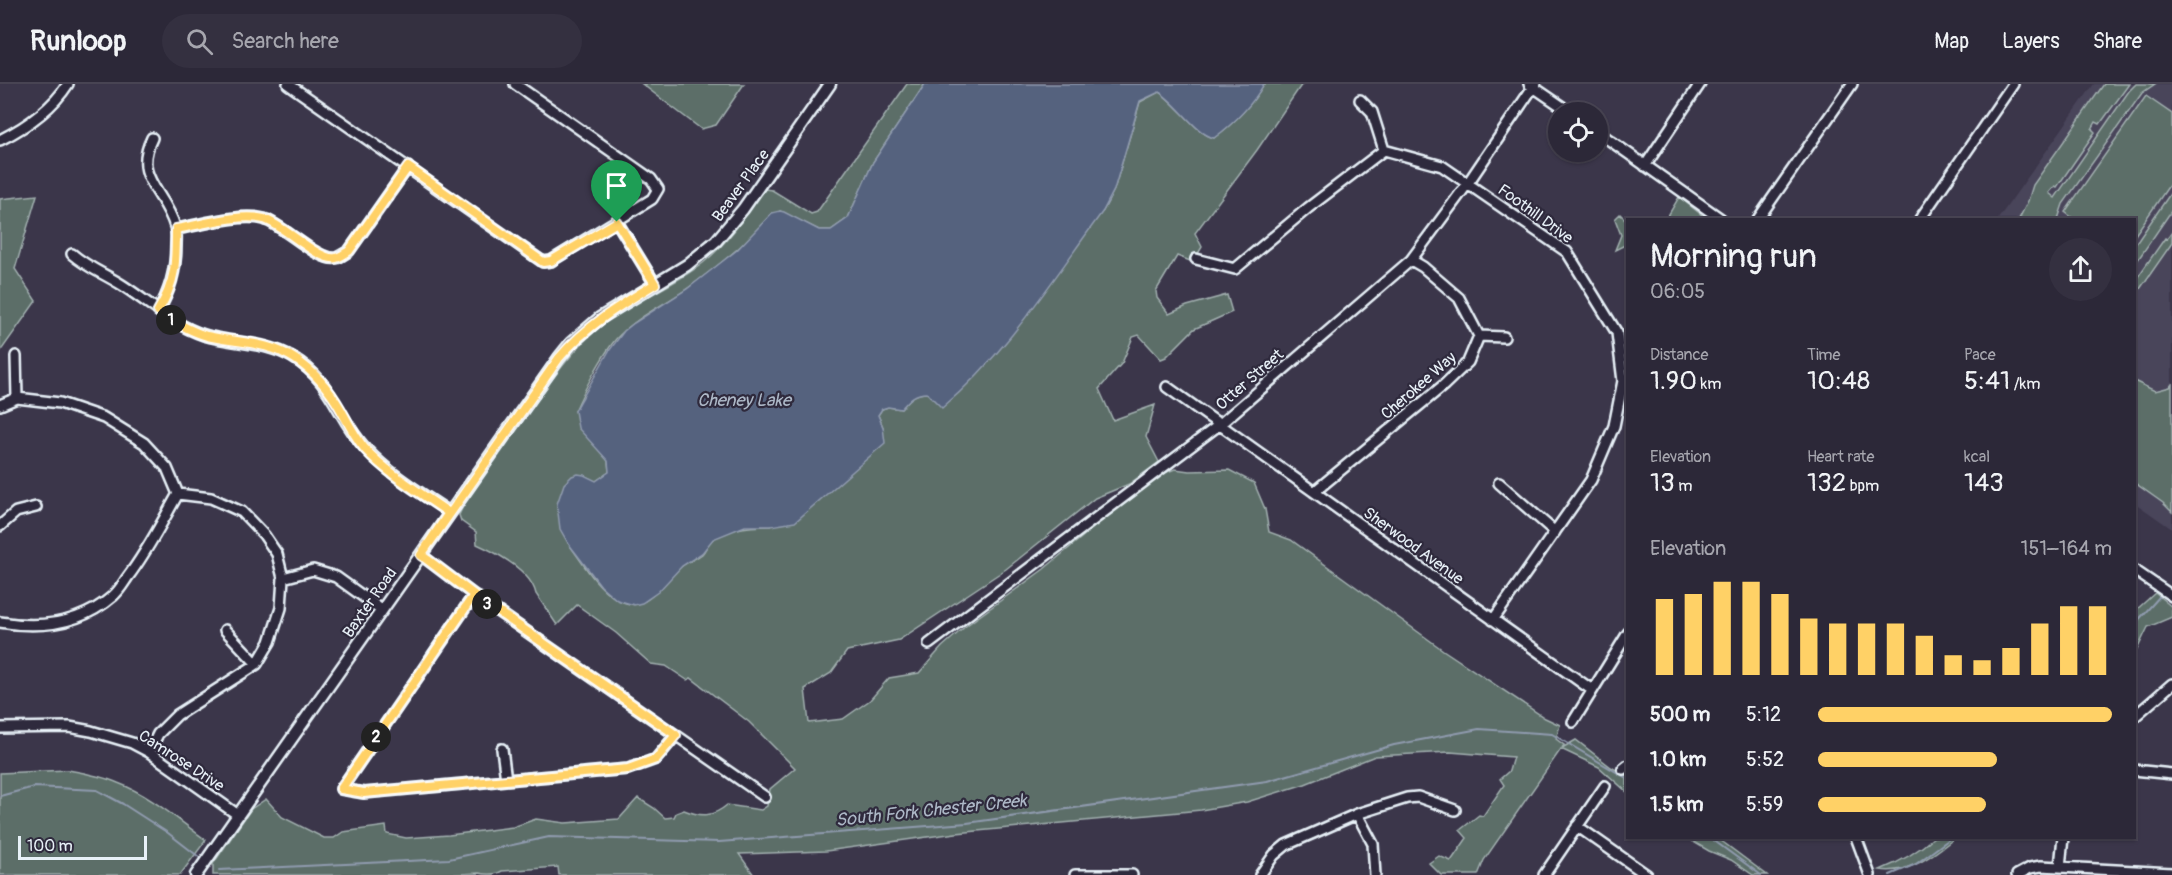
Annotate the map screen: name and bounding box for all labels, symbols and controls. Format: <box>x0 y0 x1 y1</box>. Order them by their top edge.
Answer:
search box <box>162 14 582 68</box>
text: Runloop <box>30 24 126 59</box>
icon: search <box>183 25 216 58</box>
text: Search here <box>231 27 339 55</box>
text: Map <box>1934 28 1969 55</box>
text: Layers <box>2002 28 2060 55</box>
text: Share <box>2093 28 2142 55</box>
map controls <box>1548 102 1608 162</box>
button: locate <box>1548 102 1608 162</box>
street label: Beaver Place <box>708 145 774 226</box>
pin <box>591 160 642 222</box>
icon: arrive <box>600 169 633 202</box>
street label: Foothill Drive <box>1494 180 1577 248</box>
text: Morning run <box>1650 236 1817 277</box>
button: share <box>2049 238 2112 301</box>
text: 06:05 <box>1650 279 1705 304</box>
pin: 1 <box>156 305 186 335</box>
text: 1 <box>168 310 174 330</box>
street label: Otter Street <box>1212 344 1288 415</box>
text: Distance <box>1650 345 1709 365</box>
text: Time <box>1807 345 1840 365</box>
text: Pace <box>1964 345 1996 365</box>
street label: Cherokee Way <box>1377 348 1460 424</box>
text: 1.90 <box>1650 365 1697 397</box>
text: 10:48 <box>1807 365 1870 397</box>
text: 5:41 <box>1964 365 2010 397</box>
text: km <box>1697 374 1721 394</box>
text: /km <box>2010 374 2040 394</box>
water label: Cheney Lake <box>697 389 793 412</box>
text: Elevation <box>1650 447 1711 467</box>
text: Heart rate <box>1807 447 1874 467</box>
text: kcal <box>1964 447 1990 467</box>
text: 13 <box>1650 467 1675 499</box>
text: 132 <box>1807 467 1846 499</box>
text: 143 <box>1964 467 2004 499</box>
text: m <box>1675 476 1692 496</box>
text: bpm <box>1846 476 1879 496</box>
street label: Sherwood Avenue <box>1359 503 1467 589</box>
text: Elevation <box>1650 536 1726 561</box>
text: 151–164 m <box>2021 536 2112 561</box>
street label: Baxter Road <box>338 564 401 642</box>
pin: 3 <box>472 589 502 619</box>
text: 3 <box>483 594 491 614</box>
text: 500 m <box>1650 702 1710 727</box>
text: 5:12 <box>1746 702 1781 727</box>
pin: 2 <box>361 722 391 752</box>
street label: Camrose Drive <box>135 726 228 796</box>
text: 2 <box>372 727 380 747</box>
text: 1.0 km <box>1650 747 1706 772</box>
text: 5:52 <box>1746 747 1784 772</box>
water label: South Fork Chester Creek <box>835 789 1029 832</box>
text: 1.5 km <box>1650 792 1703 817</box>
text: 5:59 <box>1746 792 1783 817</box>
scale bar <box>18 833 147 860</box>
text: 100 m <box>27 836 73 856</box>

